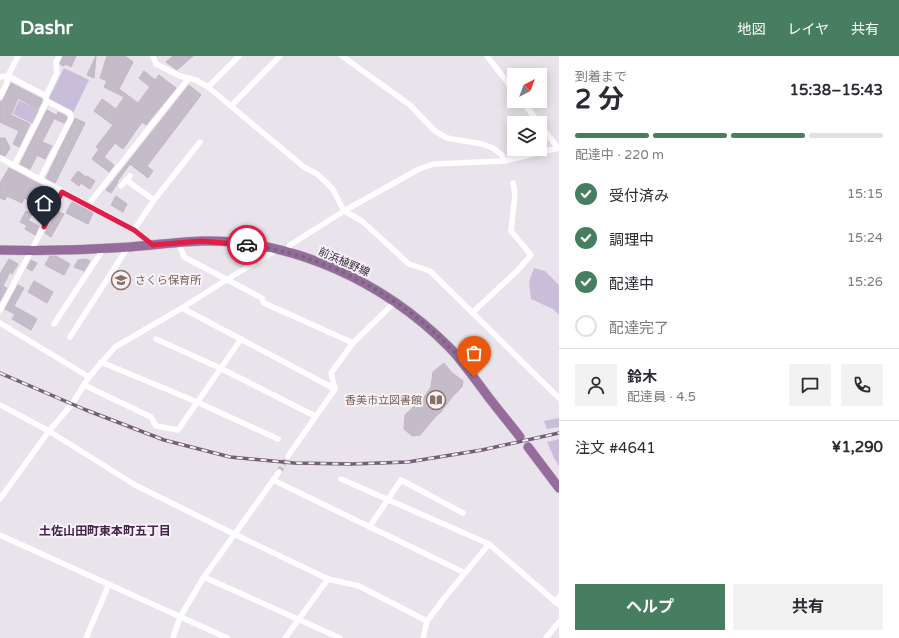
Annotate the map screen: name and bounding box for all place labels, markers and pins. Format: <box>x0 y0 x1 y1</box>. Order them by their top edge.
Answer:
pin <box>27 186 61 227</box>
school or university icon: さくら保育所 <box>110 269 132 291</box>
place label: さくら保育所 <box>135 274 202 287</box>
pin <box>457 336 491 377</box>
library icon: 香美市立図書館 <box>425 389 447 411</box>
place label: 香美市立図書館 <box>345 394 422 407</box>

